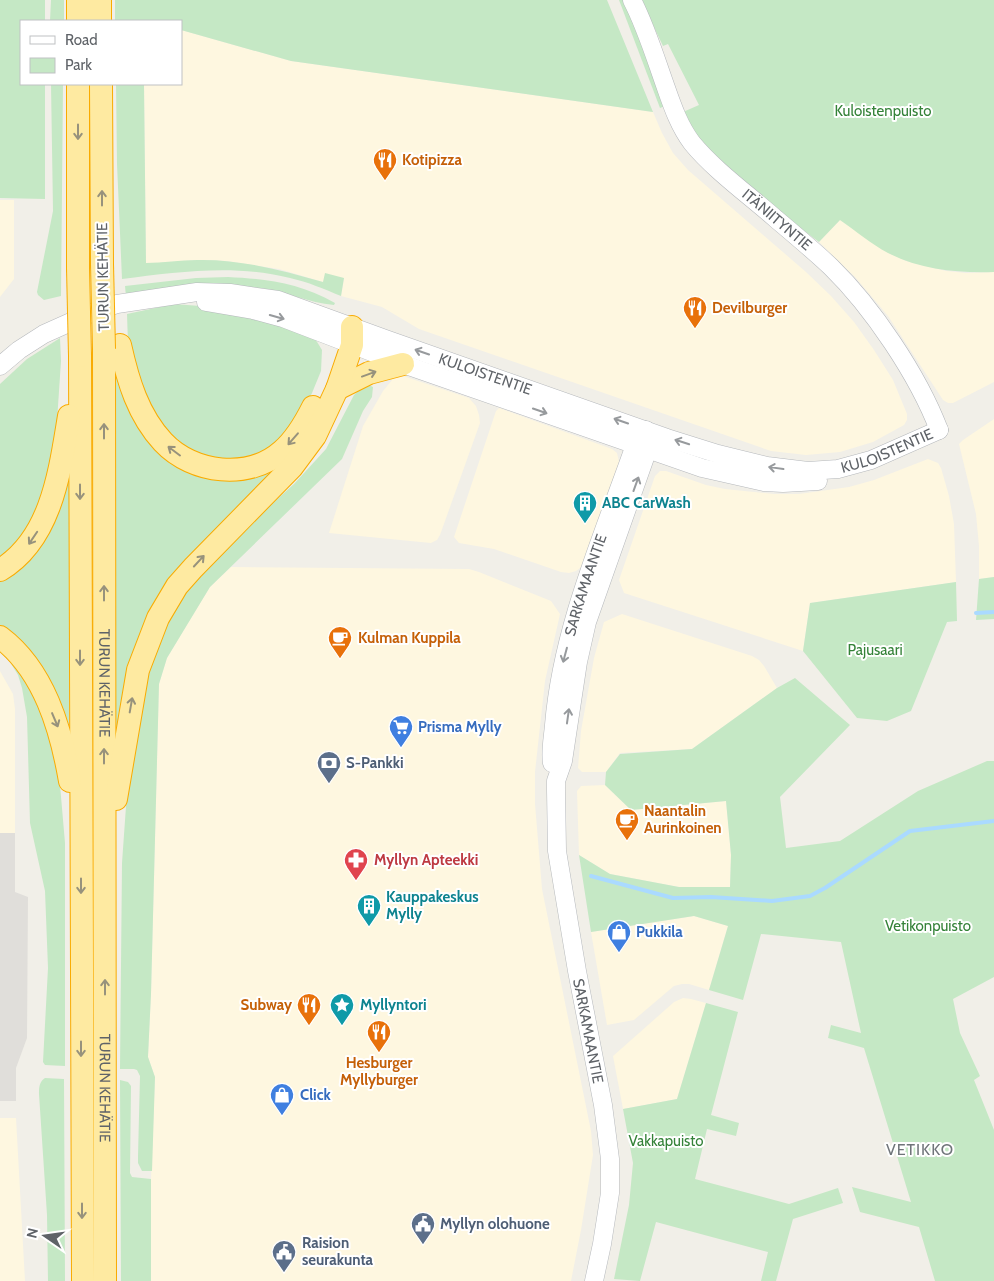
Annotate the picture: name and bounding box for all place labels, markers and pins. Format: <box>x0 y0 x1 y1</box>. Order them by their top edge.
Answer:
restaurant icon: Kotipizza <box>372 147 398 181</box>
place label: Kotipizza <box>402 151 462 169</box>
restaurant icon: Devilburger <box>682 295 708 329</box>
place label: Devilburger <box>712 299 787 317</box>
building icon: ABC CarWash <box>572 490 598 524</box>
place label: ABC CarWash <box>602 494 691 512</box>
cafe icon: Kulman Kuppila <box>327 625 353 659</box>
place label: Kulman Kuppila <box>358 629 461 647</box>
supermarket icon: Prisma Mylly <box>388 714 414 748</box>
place label: Prisma Mylly <box>418 718 503 736</box>
bank icon: S-Pankki <box>316 750 342 784</box>
place label: S-Pankki <box>346 754 404 772</box>
place label: Naantalin Aurinkoinen <box>644 802 722 837</box>
cafe icon: Naantalin Aurinkoinen <box>614 807 640 841</box>
pharmacy icon: Myllyn Apteekki <box>343 847 369 881</box>
place label: Myllyn Apteekki <box>374 851 478 869</box>
place label: Kauppakeskus Mylly <box>386 888 479 923</box>
building icon: Kauppakeskus Mylly <box>356 893 382 927</box>
shop icon: Pukkila <box>606 919 632 953</box>
place label: Pukkila <box>636 923 683 941</box>
restaurant icon: Subway <box>296 992 322 1026</box>
place icon: Myllyntori <box>329 992 355 1026</box>
place label: Subway <box>241 996 293 1014</box>
place label: Myllyntori <box>360 996 427 1014</box>
restaurant icon: Hesburger Myllyburger <box>366 1019 392 1053</box>
place label: Hesburger Myllyburger <box>340 1054 418 1089</box>
shop icon: Click <box>269 1082 295 1116</box>
place label: Click <box>300 1086 332 1104</box>
public building icon: Myllyn olohuone <box>410 1211 436 1245</box>
place label: Myllyn olohuone <box>440 1215 550 1233</box>
place label: Raision seurakunta <box>302 1234 374 1269</box>
public building icon: Raision seurakunta <box>271 1239 297 1273</box>

